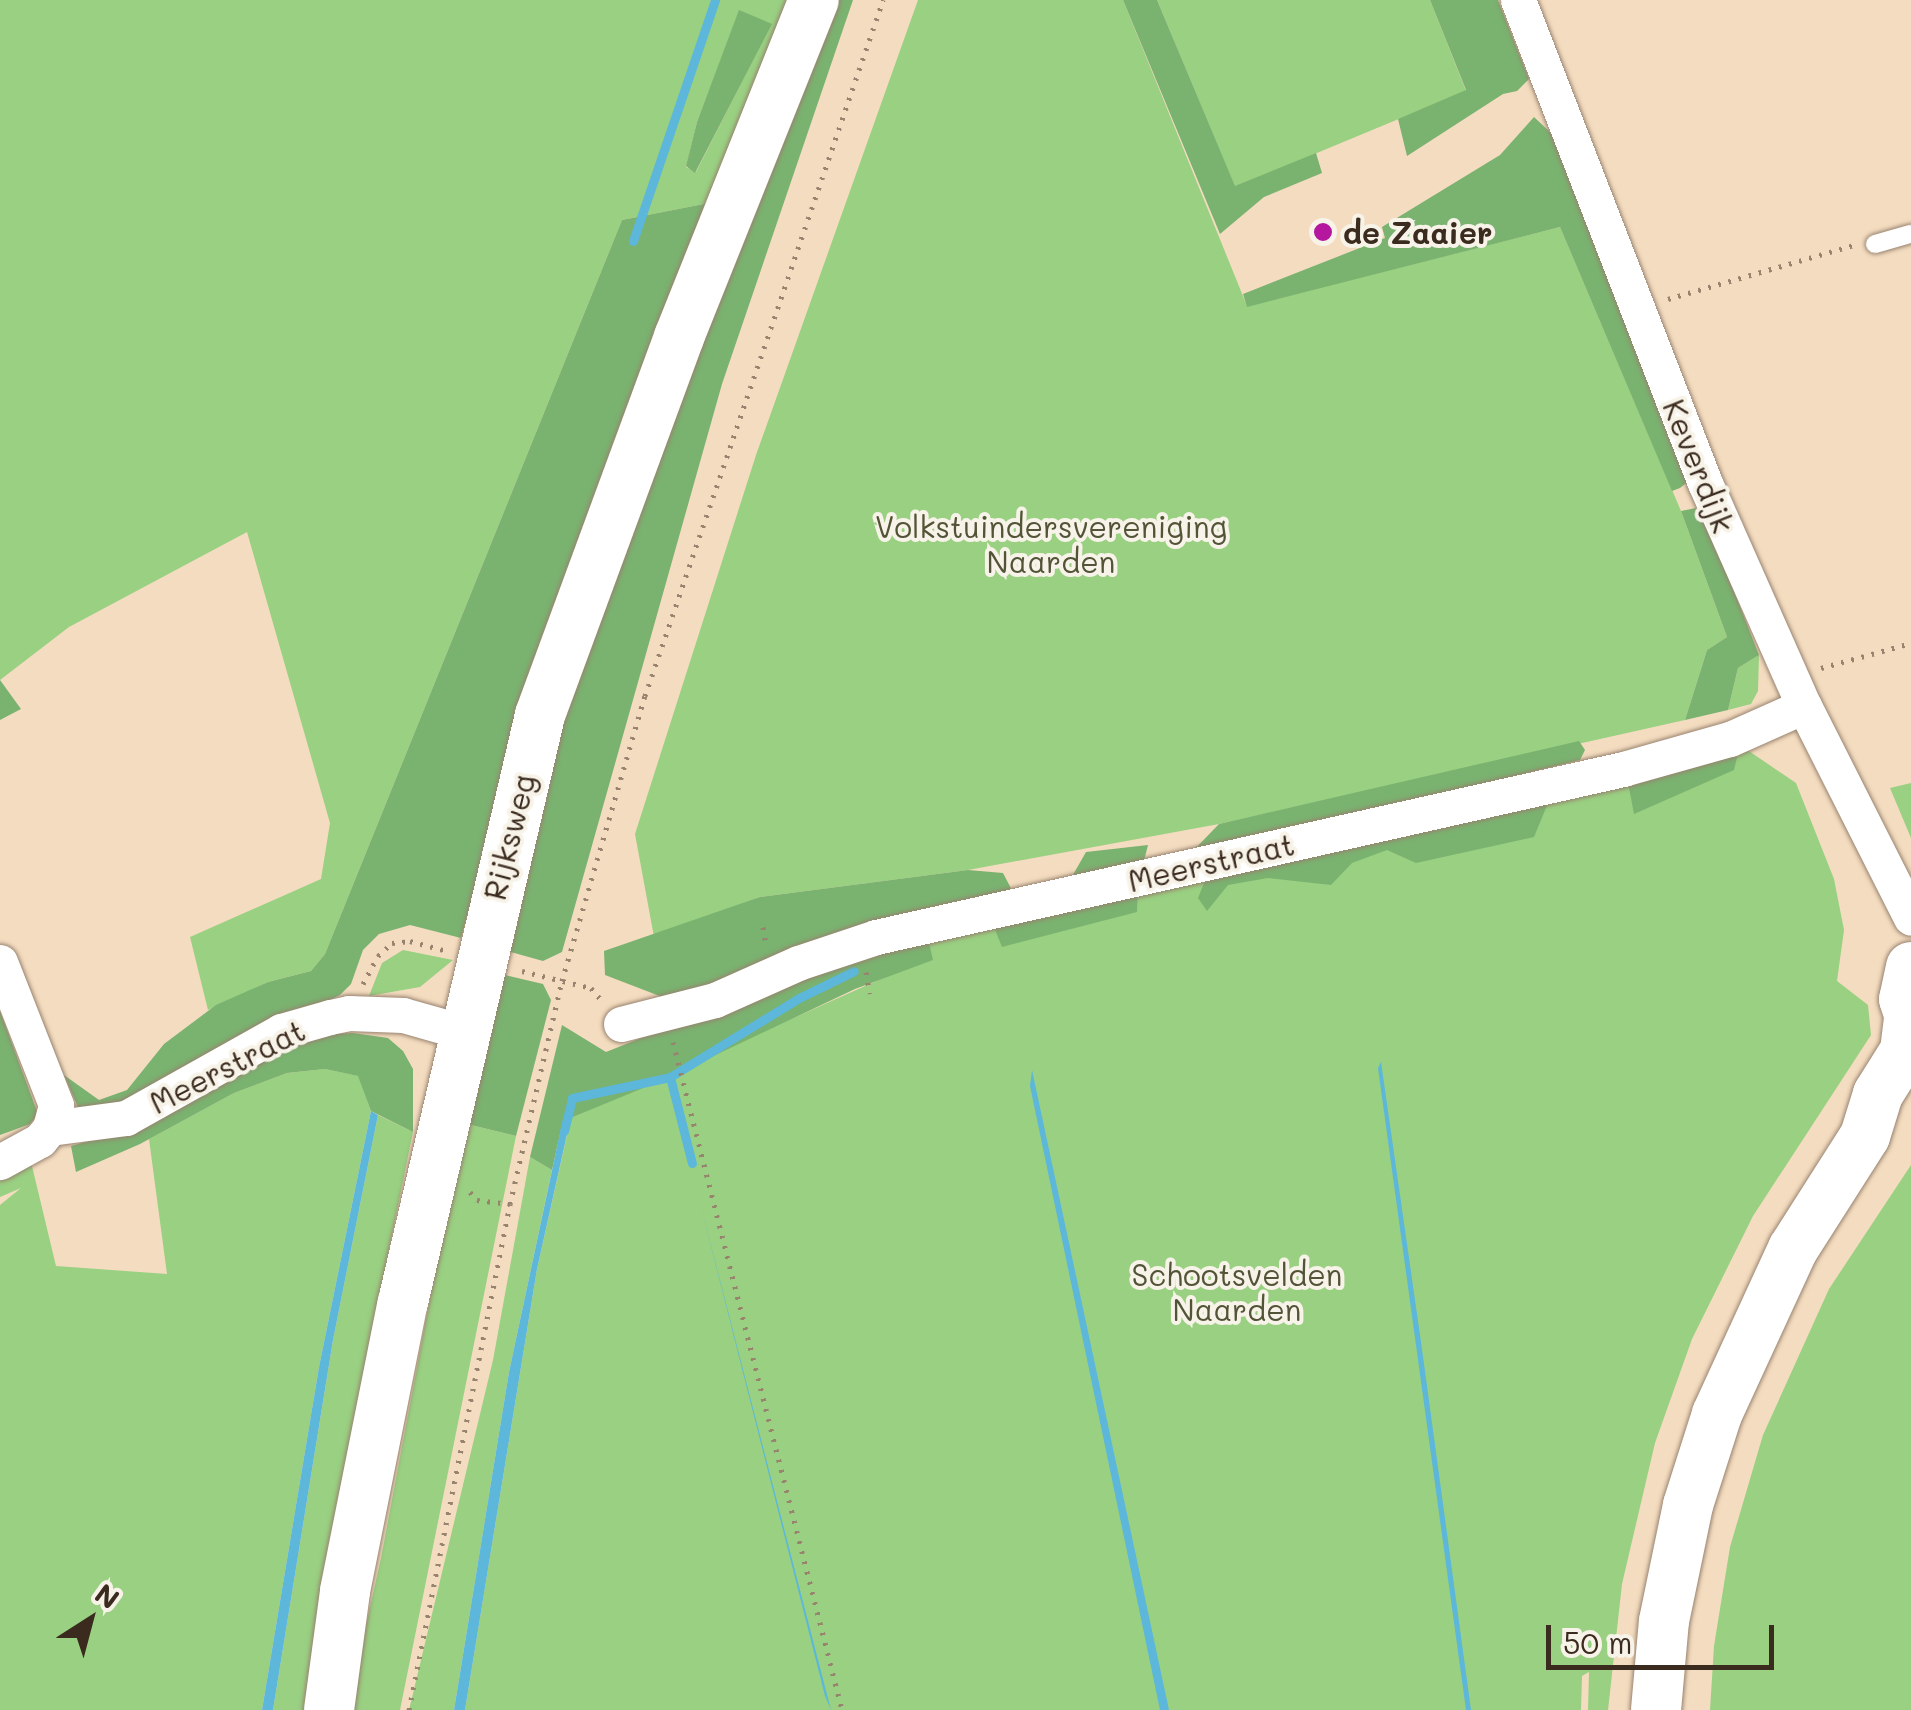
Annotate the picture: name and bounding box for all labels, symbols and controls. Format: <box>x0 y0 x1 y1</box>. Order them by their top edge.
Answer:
place label: de Zaaier <box>1343 214 1492 250</box>
marker: de Zaaier <box>1312 221 1334 243</box>
street label: Keverdijk <box>1656 394 1742 538</box>
park label: Volkstuindersvereniging Naarden <box>875 508 1227 578</box>
street label: Rijksweg <box>476 770 542 904</box>
street label: Meerstraat <box>1124 825 1298 899</box>
street label: Meerstraat <box>143 1011 311 1121</box>
park label: Schootsvelden Naarden <box>1132 1256 1342 1326</box>
north arrow <box>40 1570 140 1670</box>
text: N <box>88 1575 127 1617</box>
scale bar <box>1551 1605 1778 1667</box>
text: 50 m <box>1563 1622 1633 1662</box>

